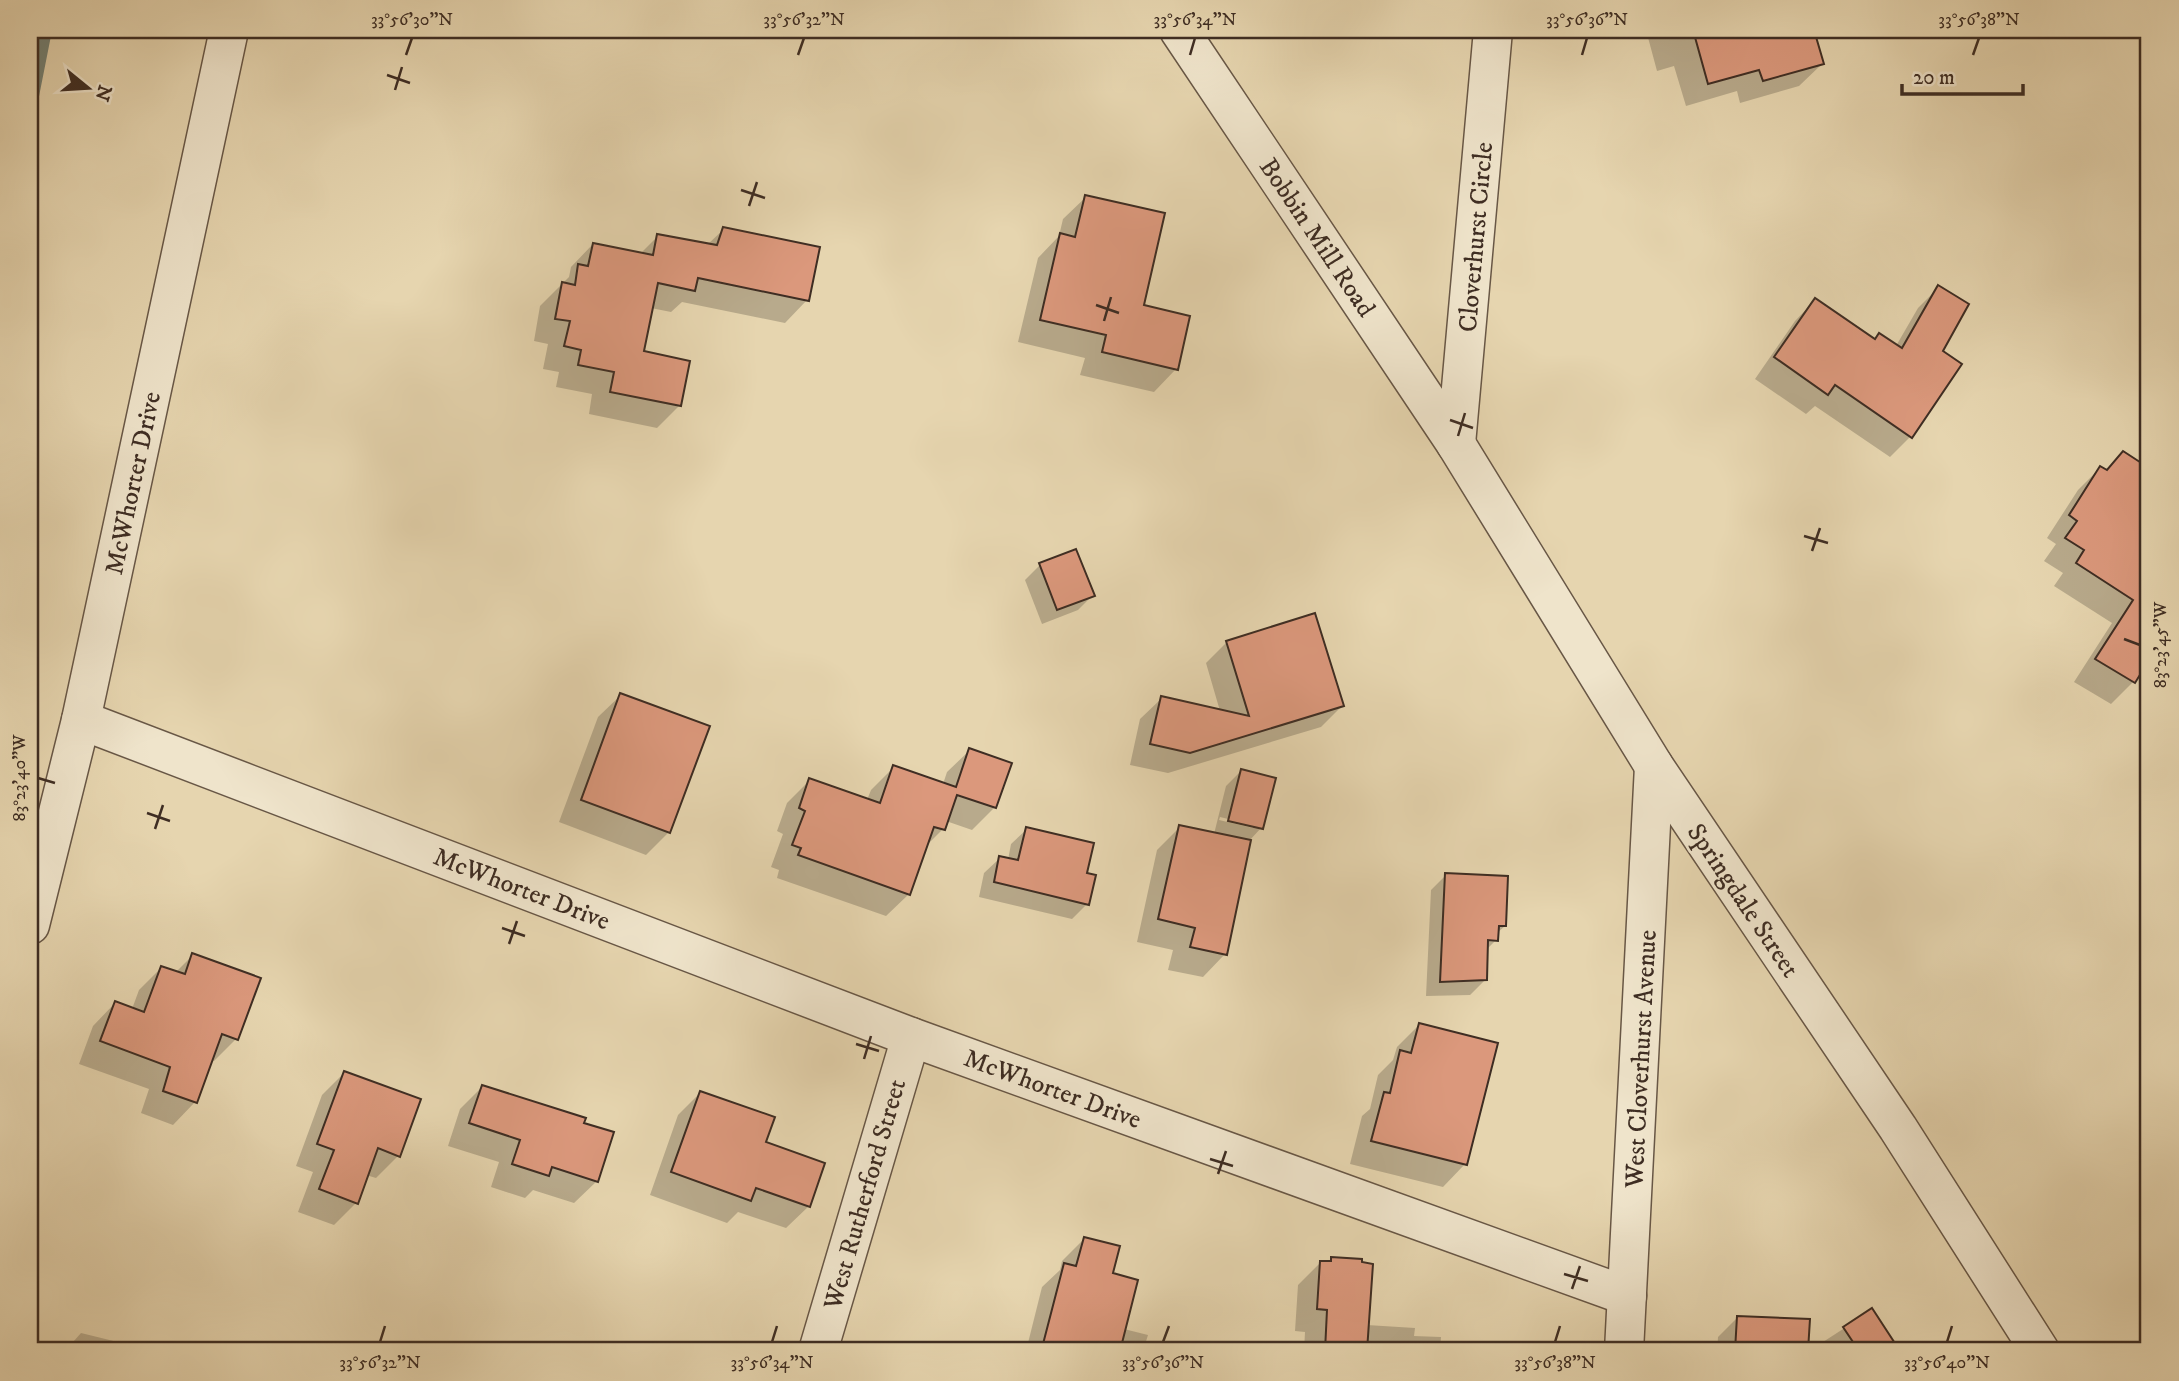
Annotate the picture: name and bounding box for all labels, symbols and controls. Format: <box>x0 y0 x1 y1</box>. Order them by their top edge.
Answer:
text: 33°56'30"N <box>371 9 453 31</box>
text: 33°56'32"N <box>763 9 845 31</box>
text: 33°56'34"N <box>1154 9 1237 31</box>
text: 33°56'36"N <box>1546 9 1628 31</box>
text: 33°56'38"N <box>1938 9 2020 31</box>
north arrow <box>52 52 122 122</box>
scale bar <box>1902 52 2023 96</box>
text: 20 m <box>1913 65 1955 91</box>
text: N <box>89 82 116 104</box>
street label: Cloverhurst Circle <box>1452 141 1501 334</box>
street label: Bobbin Mill Road <box>1251 152 1382 324</box>
street label: McWhorter Drive <box>98 389 169 578</box>
text: 83°23'45"W <box>2150 601 2172 688</box>
text: 83°23'40"W <box>9 734 31 822</box>
street label: Springdale Street <box>1679 818 1806 984</box>
street label: McWhorter Drive <box>429 841 614 938</box>
street label: West Cloverhurst Avenue <box>1618 929 1665 1190</box>
street label: McWhorter Drive <box>959 1042 1146 1137</box>
street label: West Rutherford Street <box>816 1075 914 1315</box>
text: 33°56'32"N <box>339 1352 421 1374</box>
text: 33°56'34"N <box>731 1352 814 1374</box>
text: 33°56'36"N <box>1122 1352 1204 1374</box>
text: 33°56'38"N <box>1514 1352 1596 1374</box>
text: 33°56'40"N <box>1904 1352 1990 1374</box>

